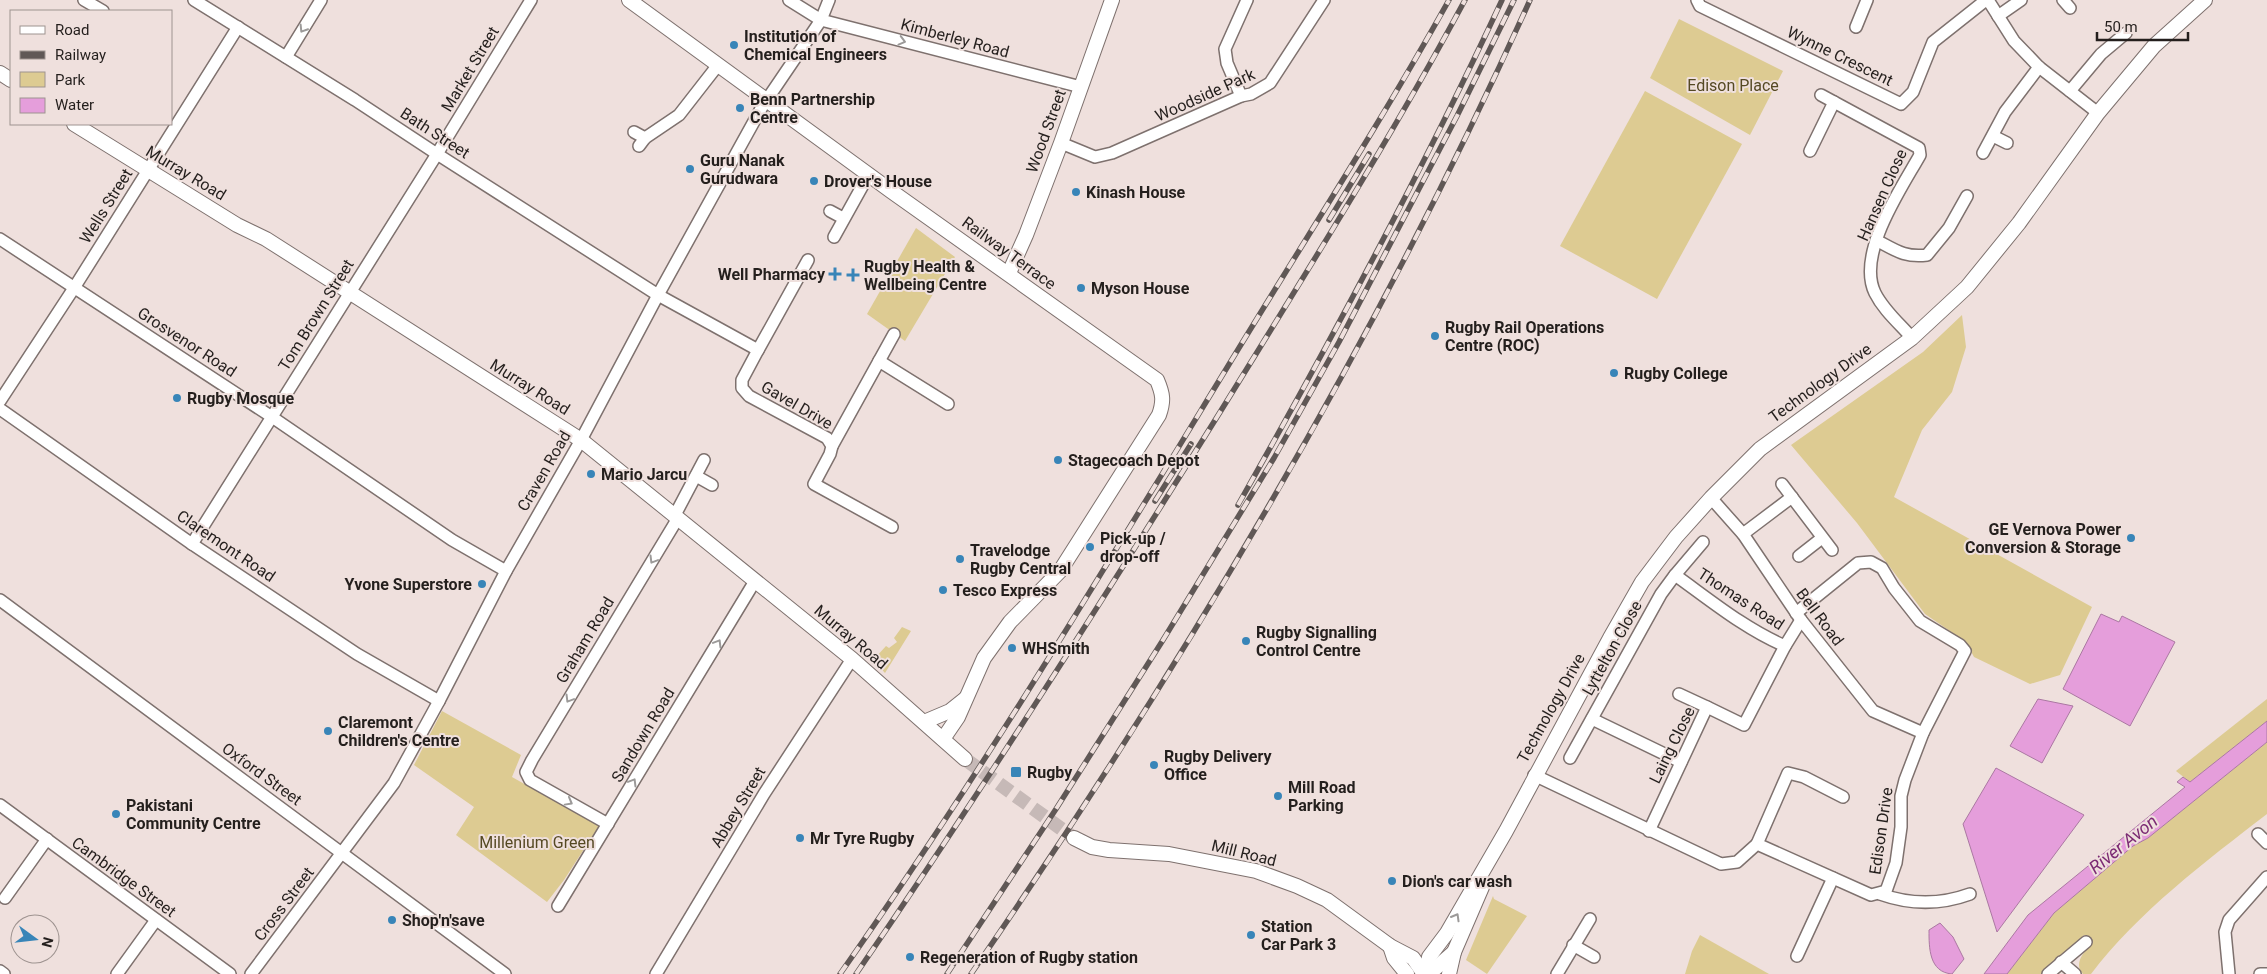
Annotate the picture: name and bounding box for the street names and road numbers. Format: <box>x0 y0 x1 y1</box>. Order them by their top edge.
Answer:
street label: Kimberley Road <box>899 14 1011 62</box>
street label: Wynne Crescent <box>1784 22 1896 90</box>
street label: Market Street <box>437 23 503 115</box>
street label: Woodside Park <box>1152 64 1259 125</box>
street label: Wood Street <box>1022 87 1070 175</box>
street label: Bath Street <box>397 104 473 162</box>
street label: Murray Road <box>142 142 230 204</box>
street label: Hansen Close <box>1853 146 1911 244</box>
street label: Wells Street <box>76 165 136 247</box>
street label: Railway Terrace <box>958 213 1060 293</box>
street label: Tom Brown Street <box>274 256 358 374</box>
street label: Grosvenor Road <box>134 303 240 381</box>
street label: Technology Drive <box>1765 339 1875 427</box>
street label: Murray Road <box>487 355 573 419</box>
street label: Gavel Drive <box>758 377 836 433</box>
street label: Craven Road <box>513 427 575 515</box>
street label: Claremont Road <box>173 506 279 586</box>
street label: Thomas Road <box>1694 564 1788 634</box>
street label: Bell Road <box>1792 585 1848 649</box>
street label: Graham Road <box>552 594 618 686</box>
street label: Lyttelton Close <box>1578 597 1646 699</box>
street label: Murray Road <box>810 601 892 673</box>
street label: Technology Drive <box>1513 650 1589 766</box>
street label: Sandown Road <box>607 684 679 786</box>
street label: Laing Close <box>1645 703 1699 787</box>
street label: Oxford Street <box>218 739 306 809</box>
street label: Abbey Street <box>707 763 769 851</box>
street label: Edison Drive <box>1865 786 1897 876</box>
street label: Cambridge Street <box>68 833 180 921</box>
street label: Mill Road <box>1210 836 1278 870</box>
street label: Cross Street <box>250 863 318 945</box>

